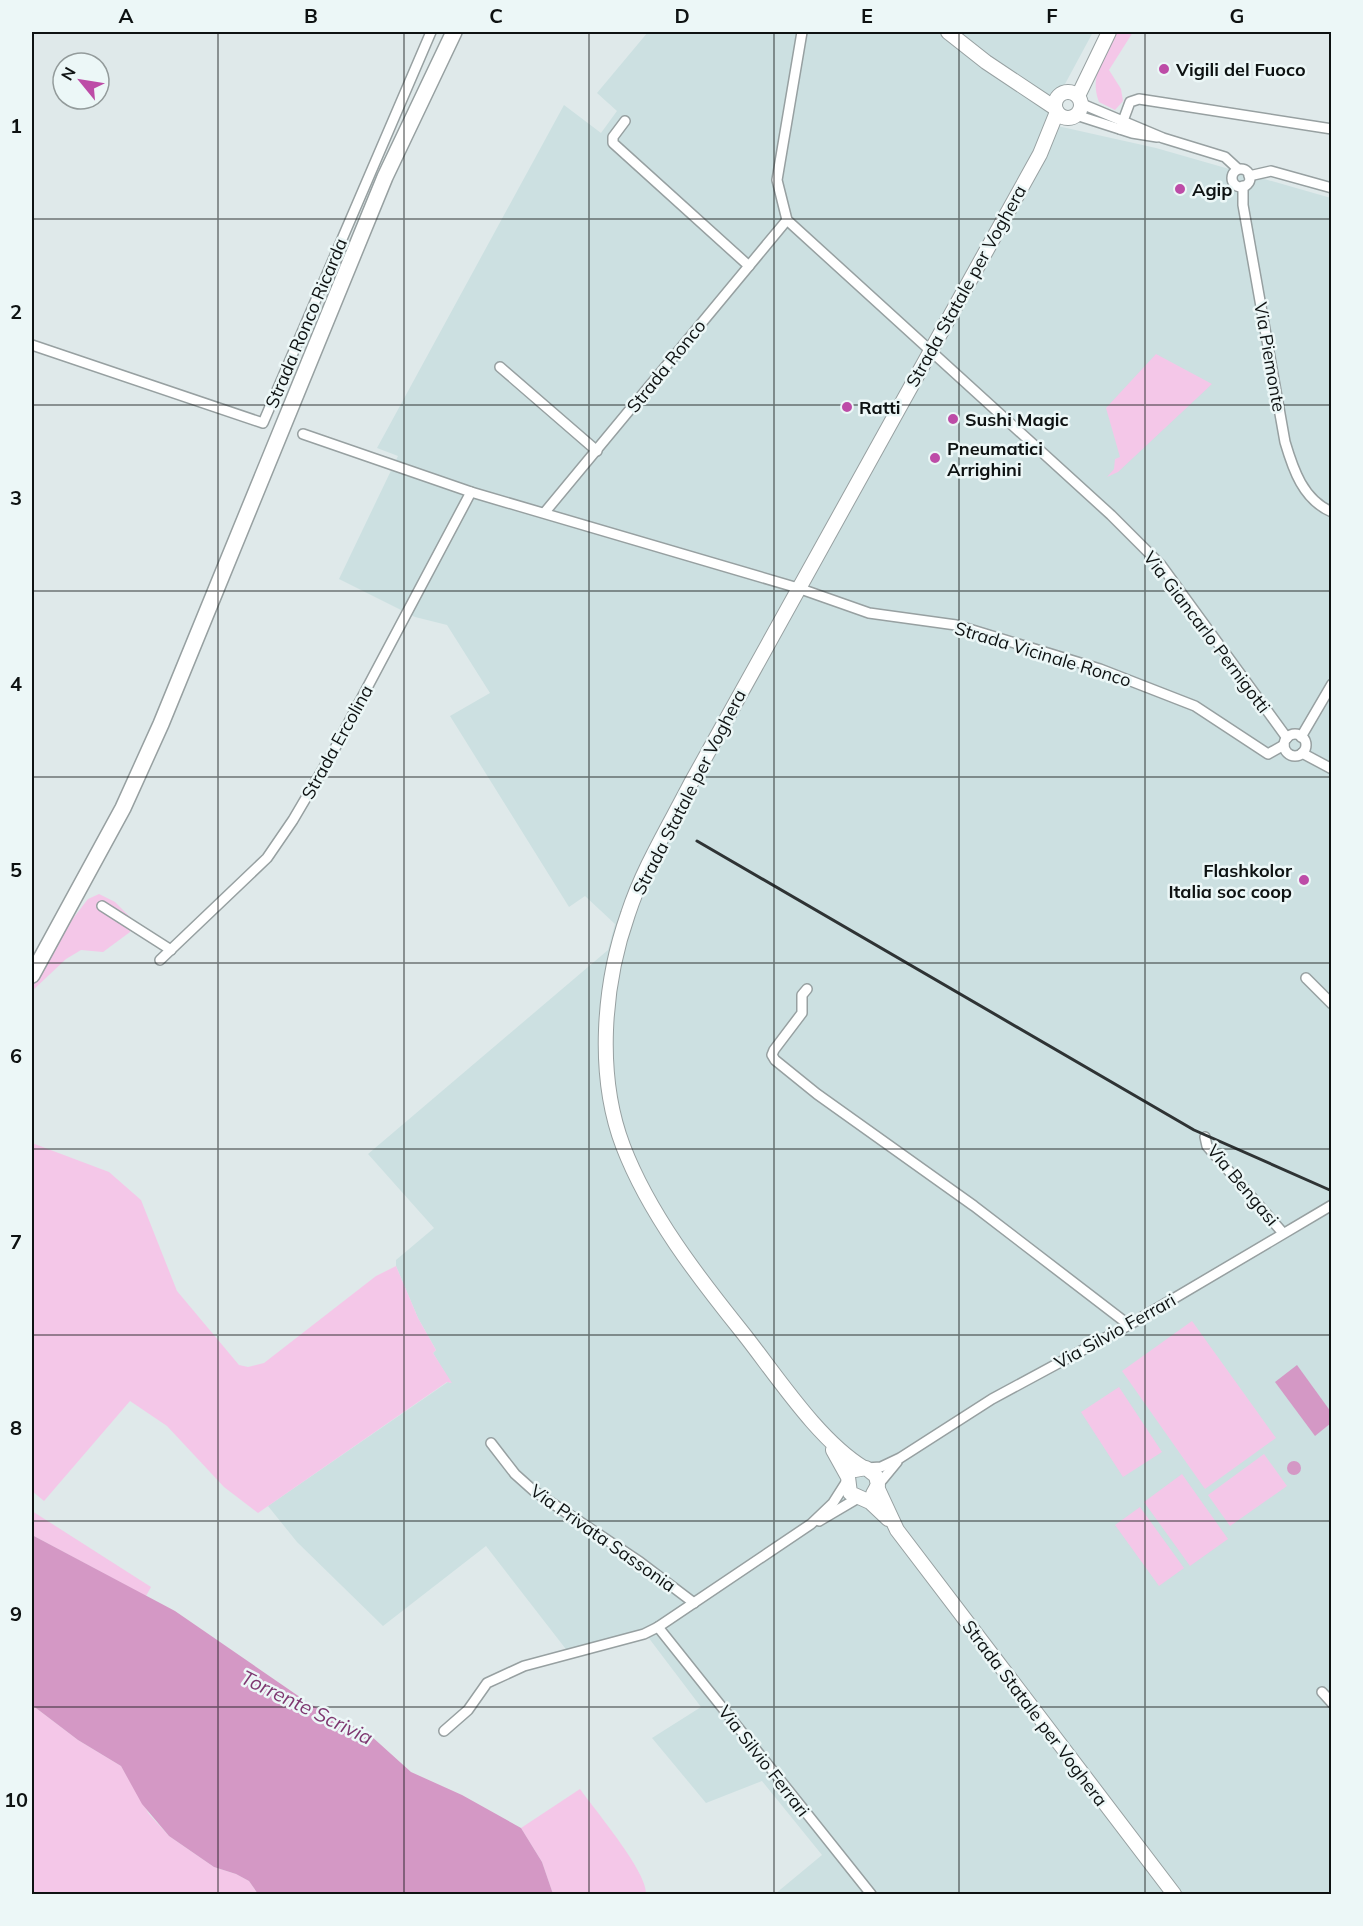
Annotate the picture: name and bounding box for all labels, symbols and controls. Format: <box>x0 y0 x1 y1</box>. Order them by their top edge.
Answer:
text: A <box>119 3 134 28</box>
text: B <box>304 3 318 28</box>
text: C <box>489 3 503 28</box>
text: D <box>674 3 690 28</box>
text: E <box>861 3 873 28</box>
text: F <box>1046 3 1058 28</box>
text: G <box>1230 3 1244 28</box>
north arrow <box>51 51 111 111</box>
place label: Vigili del Fuoco <box>1175 58 1306 81</box>
marker: Vigili del Fuoco <box>1157 62 1171 76</box>
text: N <box>56 63 80 84</box>
text: 1 <box>10 113 22 138</box>
place label: Agip <box>1192 178 1232 201</box>
street label: Strada Statale per Voghera <box>901 181 1031 391</box>
marker: Agip <box>1173 182 1187 196</box>
street label: Strada Ronco Ricarda <box>260 235 352 411</box>
text: 2 <box>10 299 22 324</box>
street label: Via Piemonte <box>1249 300 1291 414</box>
street label: Strada Ronco <box>621 315 711 417</box>
place label: Ratti <box>859 396 901 419</box>
marker: Ratti <box>840 400 854 414</box>
place label: Sushi Magic <box>965 408 1069 431</box>
marker: Sushi Magic <box>946 412 960 426</box>
place label: Pneumatici Arrighini <box>947 437 1043 481</box>
marker: Pneumatici Arrighini <box>928 451 942 465</box>
text: 3 <box>10 485 22 510</box>
street label: Via Giancarlo Pernigotti <box>1139 547 1275 717</box>
street label: Strada Vicinale Ronco <box>952 616 1134 692</box>
text: 4 <box>10 671 22 696</box>
street label: Strada Ercolina <box>296 681 378 803</box>
street label: Strada Statale per Voghera <box>627 686 751 898</box>
text: 5 <box>10 857 22 882</box>
place label: Flashkolor Italia soc coop <box>1168 859 1293 903</box>
marker: Flashkolor Italia soc coop <box>1297 873 1311 887</box>
text: 6 <box>10 1043 22 1068</box>
street label: Via Bengasi <box>1202 1139 1284 1231</box>
text: 7 <box>10 1229 22 1254</box>
street label: Via Silvio Ferrari <box>1050 1288 1180 1374</box>
text: 8 <box>10 1415 22 1440</box>
street label: Via Privata Sassonia <box>526 1479 680 1597</box>
text: 9 <box>10 1601 22 1626</box>
street label: Strada Statale per Voghera <box>957 1615 1113 1811</box>
water label: Torrente Scrivia <box>237 1664 377 1750</box>
street label: Via Silvio Ferrari <box>713 1701 815 1821</box>
text: 10 <box>4 1787 28 1812</box>

